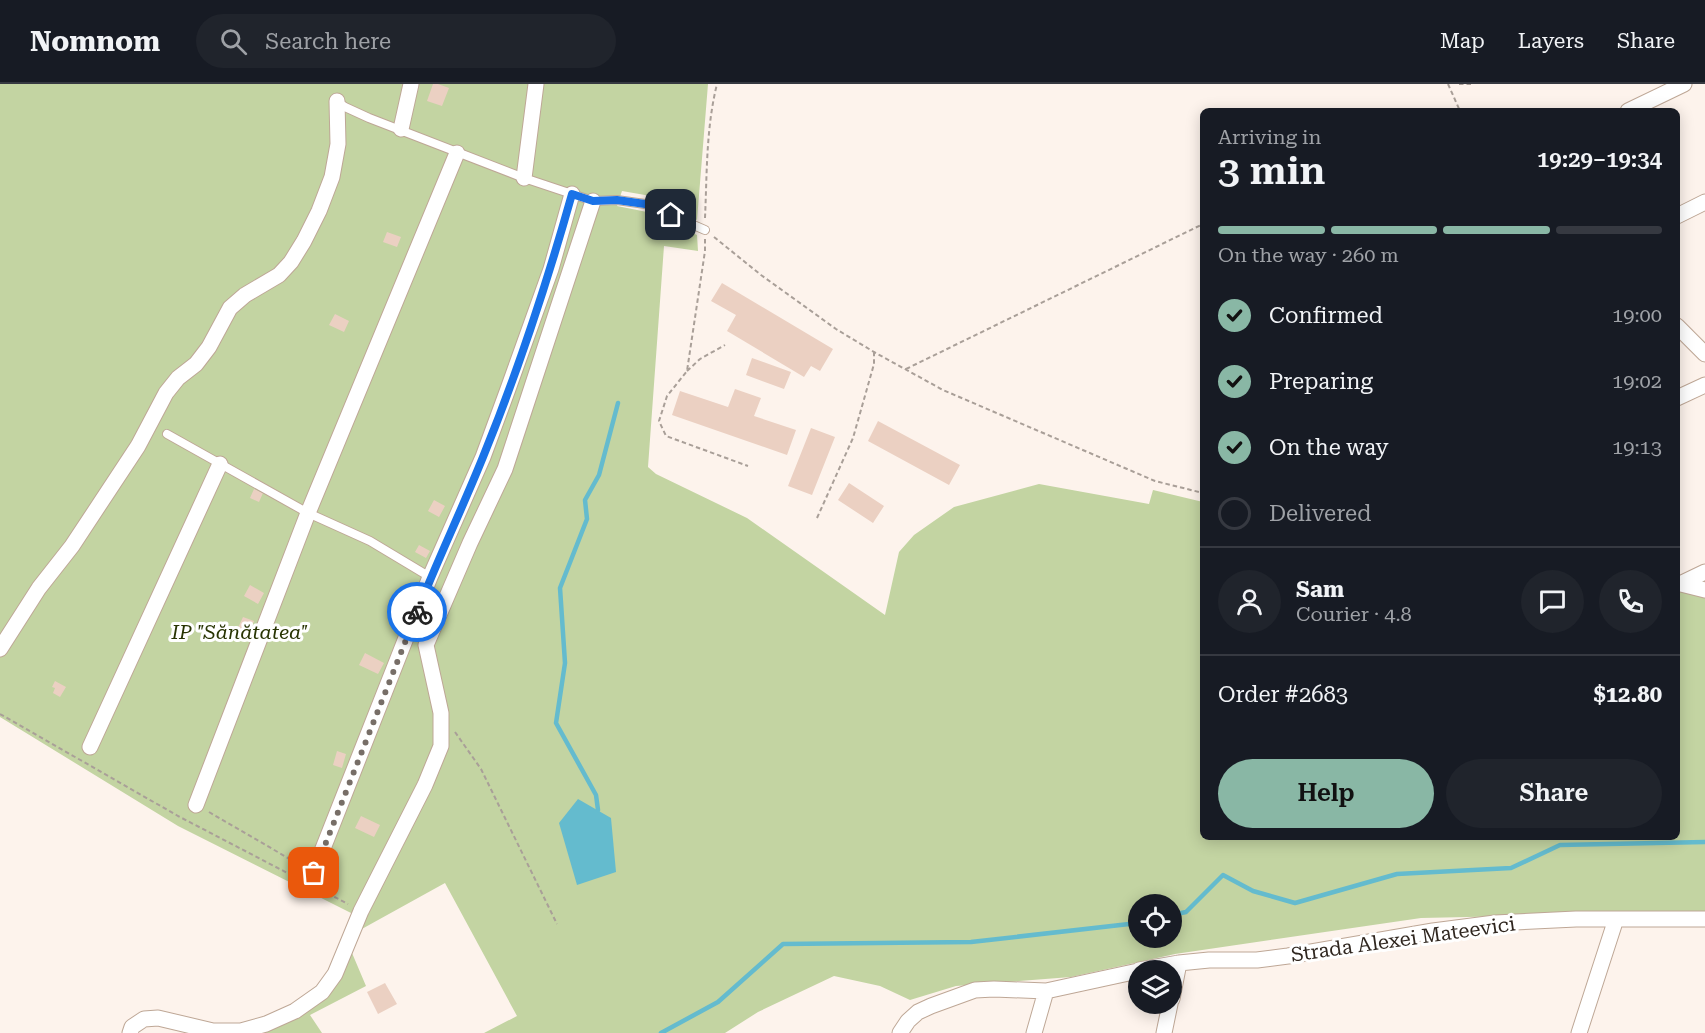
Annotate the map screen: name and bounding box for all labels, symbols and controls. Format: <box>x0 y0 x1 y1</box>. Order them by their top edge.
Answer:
search box <box>196 14 616 68</box>
text: Nomnom <box>30 25 160 58</box>
icon: search <box>217 25 250 58</box>
text: Search here <box>265 29 391 54</box>
text: Map <box>1440 29 1485 53</box>
text: Layers <box>1518 29 1584 53</box>
text: Share <box>1617 29 1675 53</box>
text: Arriving in <box>1218 125 1321 149</box>
text: 19:29–19:34 <box>1537 147 1662 172</box>
text: 3 min <box>1218 148 1325 194</box>
pin <box>645 189 696 240</box>
icon: home <box>654 198 687 231</box>
text: On the way · 260 m <box>1218 243 1399 267</box>
icon: check <box>1218 299 1251 332</box>
text: Confirmed <box>1269 303 1383 328</box>
text: 19:00 <box>1612 303 1662 327</box>
icon: check <box>1218 365 1251 398</box>
text: Preparing <box>1269 369 1373 394</box>
text: 19:02 <box>1612 369 1662 393</box>
icon: check <box>1218 431 1251 464</box>
text: On the way <box>1269 435 1389 460</box>
text: 19:13 <box>1612 435 1662 459</box>
text: Delivered <box>1269 501 1371 526</box>
button: person <box>1218 570 1281 633</box>
button: chat <box>1521 570 1584 633</box>
button: phone <box>1599 570 1662 633</box>
text: Sam <box>1296 577 1344 602</box>
courier <box>387 582 447 642</box>
icon: bike <box>401 596 434 629</box>
text: Courier · 4.8 <box>1296 602 1412 626</box>
park label: IP "Sănătatea" <box>171 620 308 644</box>
text: Order #2683 <box>1218 682 1348 707</box>
text: $12.80 <box>1593 682 1662 707</box>
button: Help <box>1218 759 1434 828</box>
button: Share <box>1446 759 1662 828</box>
pin <box>288 847 339 898</box>
icon: bag <box>297 856 330 889</box>
map controls <box>1128 894 1182 1014</box>
button: locate <box>1128 894 1182 948</box>
street label: Strada Alexei Mateevici <box>1289 911 1517 967</box>
button: layers <box>1128 960 1182 1014</box>

